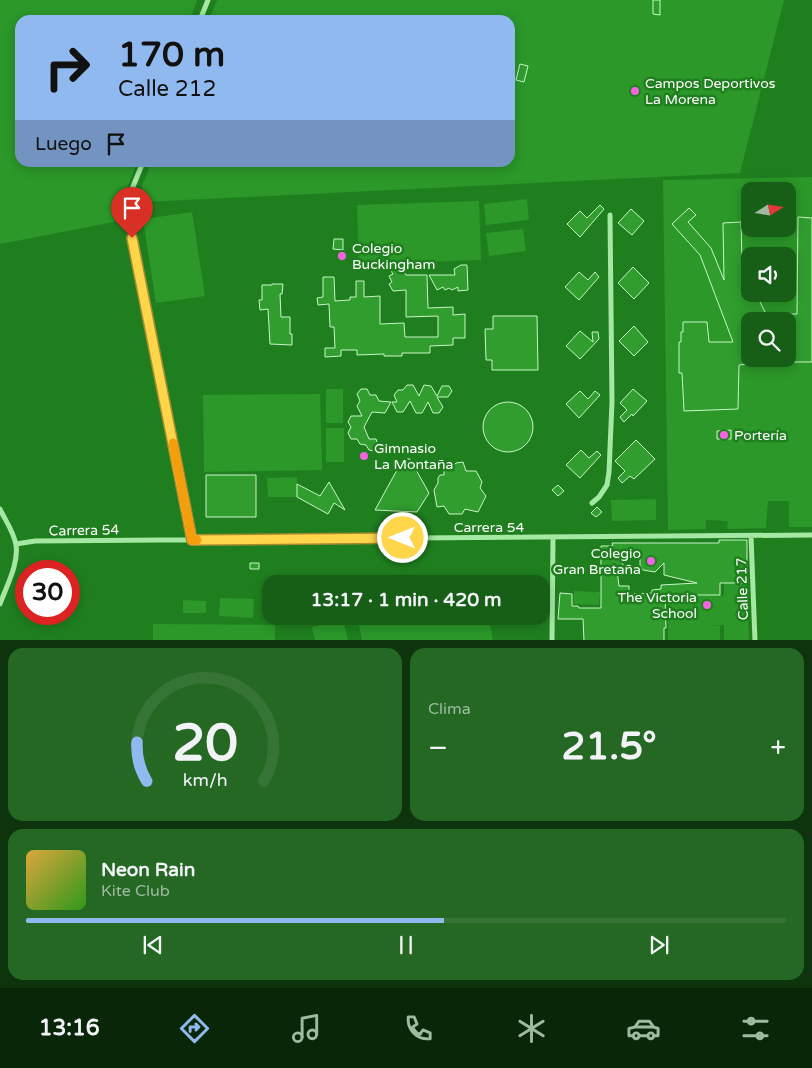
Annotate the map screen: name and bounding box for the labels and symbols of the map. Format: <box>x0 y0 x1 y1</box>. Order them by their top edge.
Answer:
place label: Campos Deportivos La Morena <box>645 75 776 108</box>
marker: Campos Deportivos La Morena <box>629 85 641 97</box>
north arrow <box>741 182 796 238</box>
pin <box>111 187 153 238</box>
place label: Colegio Buckingham <box>352 240 435 273</box>
marker: Colegio Buckingham <box>336 250 348 262</box>
place label: Portería <box>734 427 787 444</box>
marker: Portería <box>718 429 730 441</box>
place label: Gimnasio La Montaña <box>374 440 453 473</box>
marker: Gimnasio La Montaña <box>358 450 370 462</box>
position arrow <box>376 511 428 563</box>
street label: Carrera 54 <box>454 519 524 536</box>
street label: Carrera 54 <box>49 521 120 540</box>
place label: Colegio Gran Bretaña <box>553 545 641 578</box>
marker: Colegio Gran Bretaña <box>645 555 657 567</box>
street label: Calle 217 <box>733 557 752 621</box>
speed limit sign: 30 <box>15 560 80 625</box>
place label: The Victoria School <box>617 589 697 622</box>
marker: The Victoria School <box>701 599 713 611</box>

